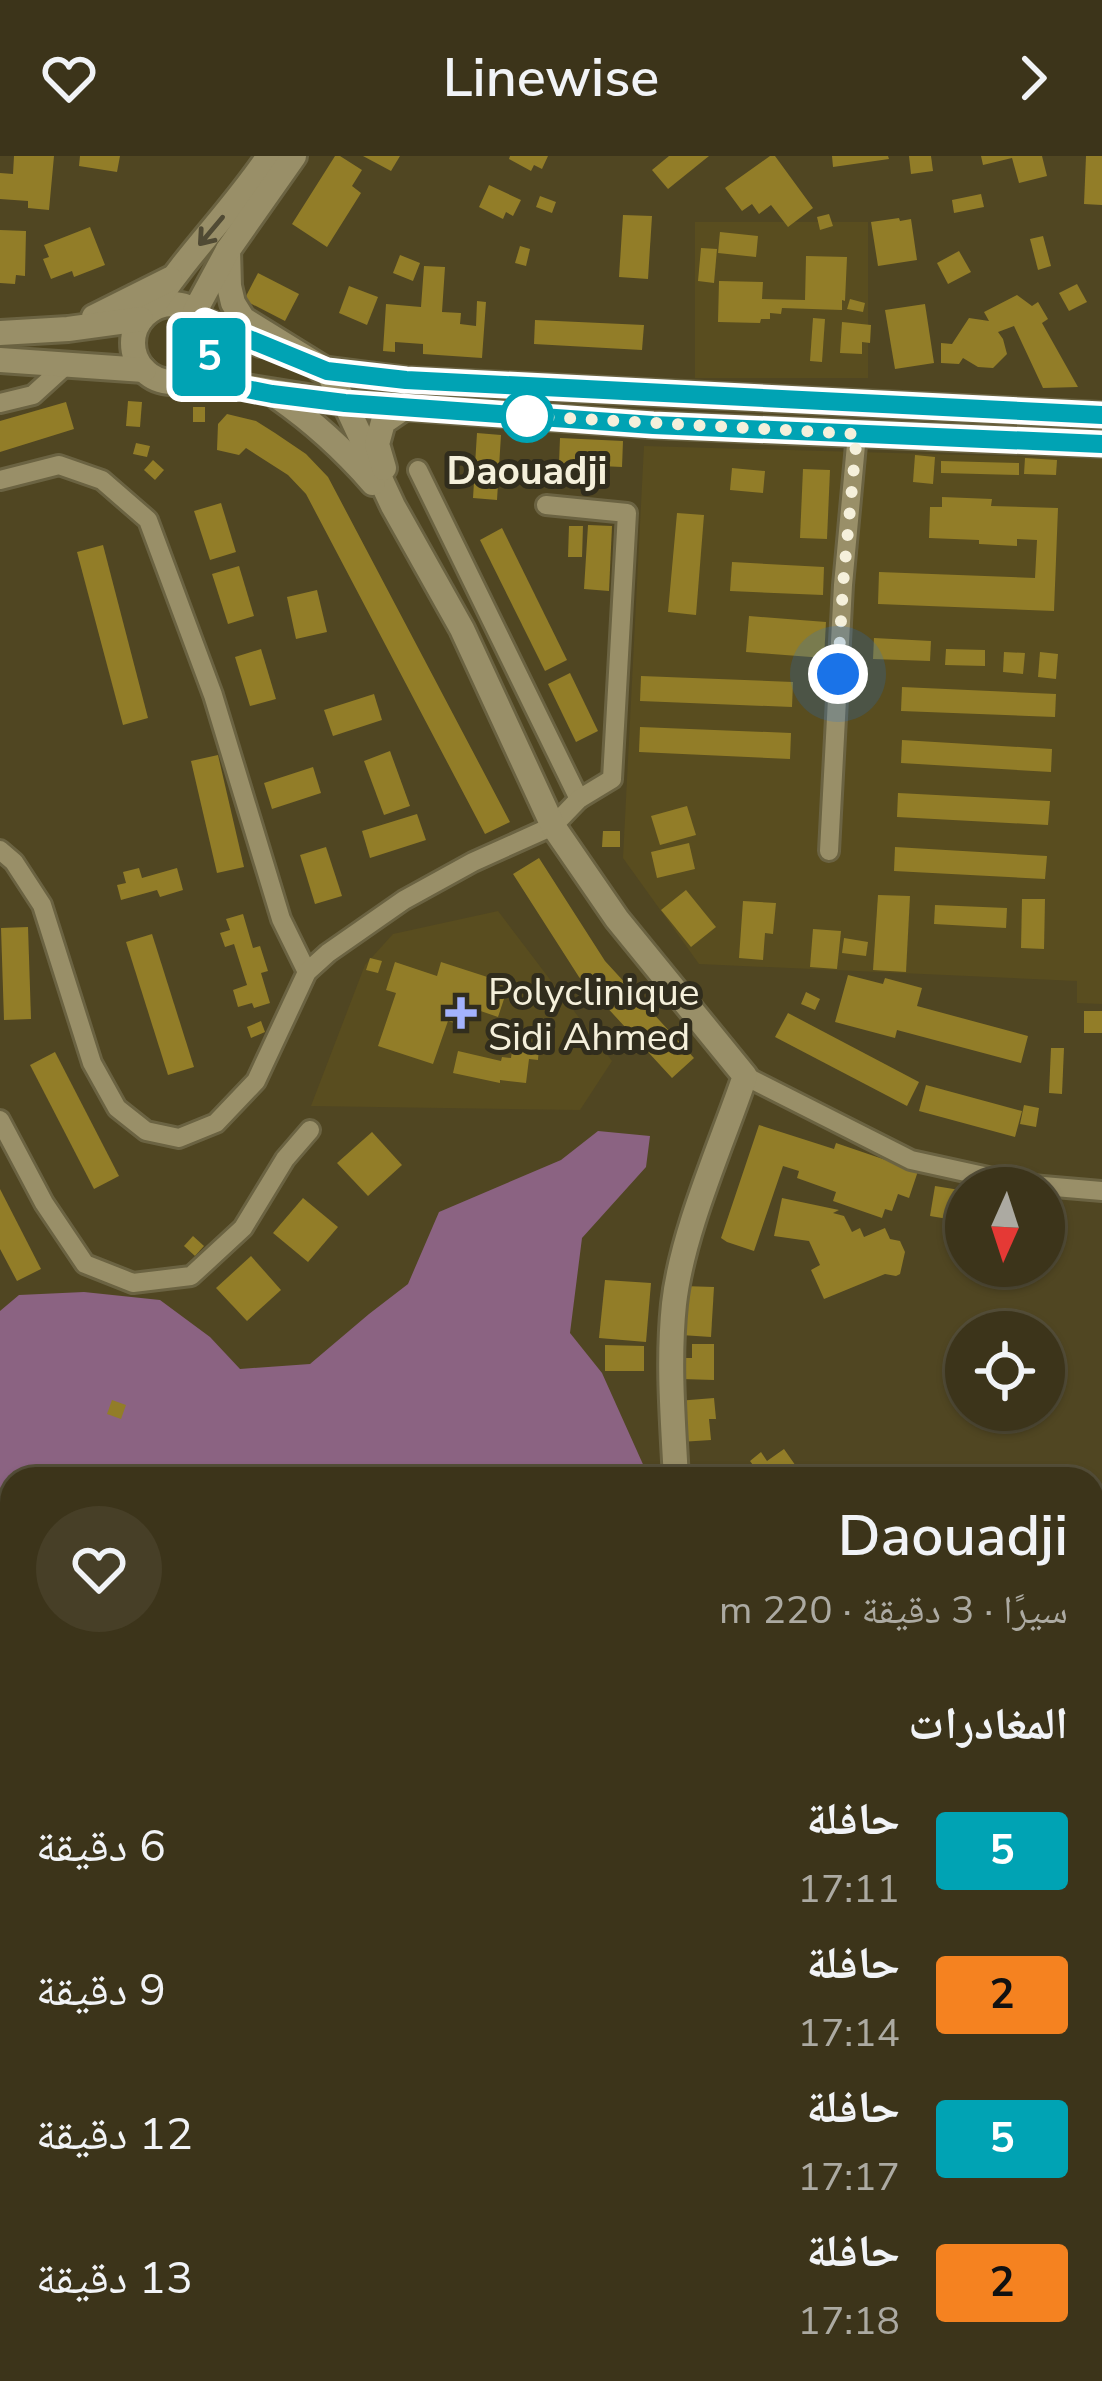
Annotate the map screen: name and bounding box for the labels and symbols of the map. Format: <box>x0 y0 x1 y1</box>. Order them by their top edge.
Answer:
one-way arrow <box>198 215 225 246</box>
line badge: 5 <box>170 318 248 396</box>
marker: Daouadji <box>502 391 552 441</box>
place label: Daouadji <box>447 445 607 498</box>
your location <box>808 644 868 704</box>
place label: Polyclinique Sidi Ahmed <box>488 966 700 1064</box>
marker: Polyclinique Sidi Ahmed <box>445 997 477 1029</box>
north arrow <box>945 1167 1065 1287</box>

